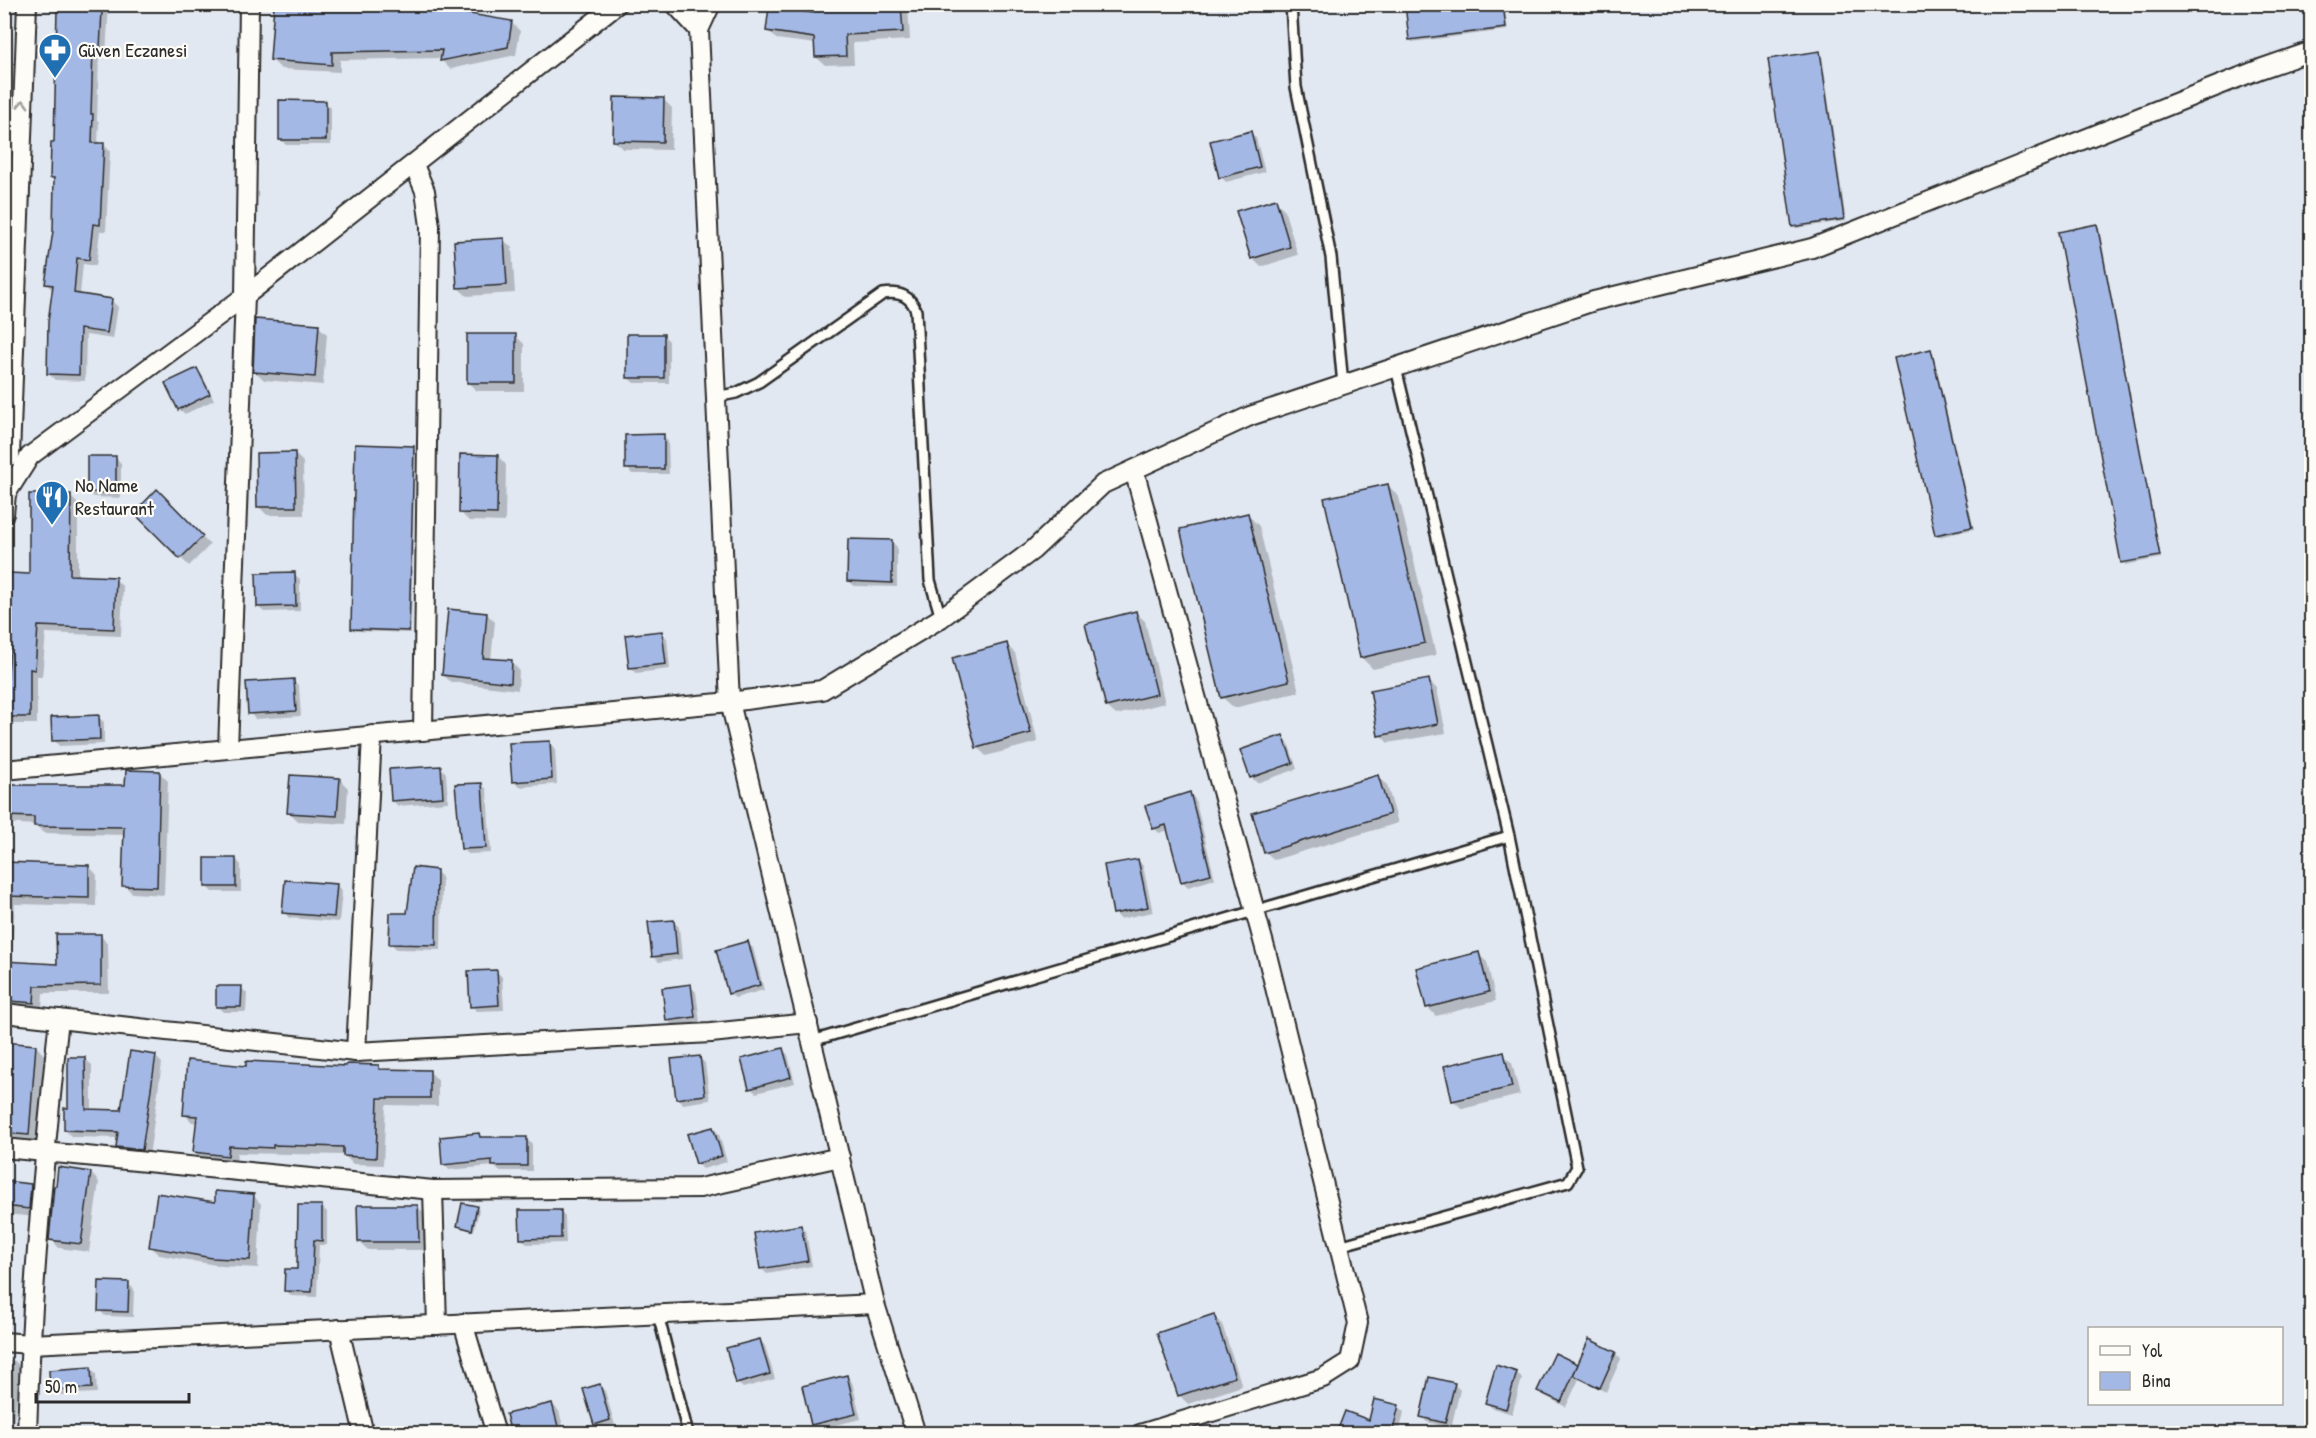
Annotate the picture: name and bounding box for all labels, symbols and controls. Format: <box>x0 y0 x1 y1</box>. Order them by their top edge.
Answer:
pharmacy icon: Güven Eczanesi <box>37 32 73 79</box>
place label: Güven Eczanesi <box>78 36 187 63</box>
one-way arrow <box>17 100 30 109</box>
place label: No Name Restaurant <box>75 471 155 521</box>
restaurant icon: No Name Restaurant <box>34 479 70 526</box>
legend <box>2088 1327 2283 1405</box>
text: Yol <box>2142 1338 2162 1363</box>
scale bar <box>36 1366 189 1404</box>
text: Bina <box>2142 1368 2170 1393</box>
text: 50 m <box>45 1374 77 1399</box>

